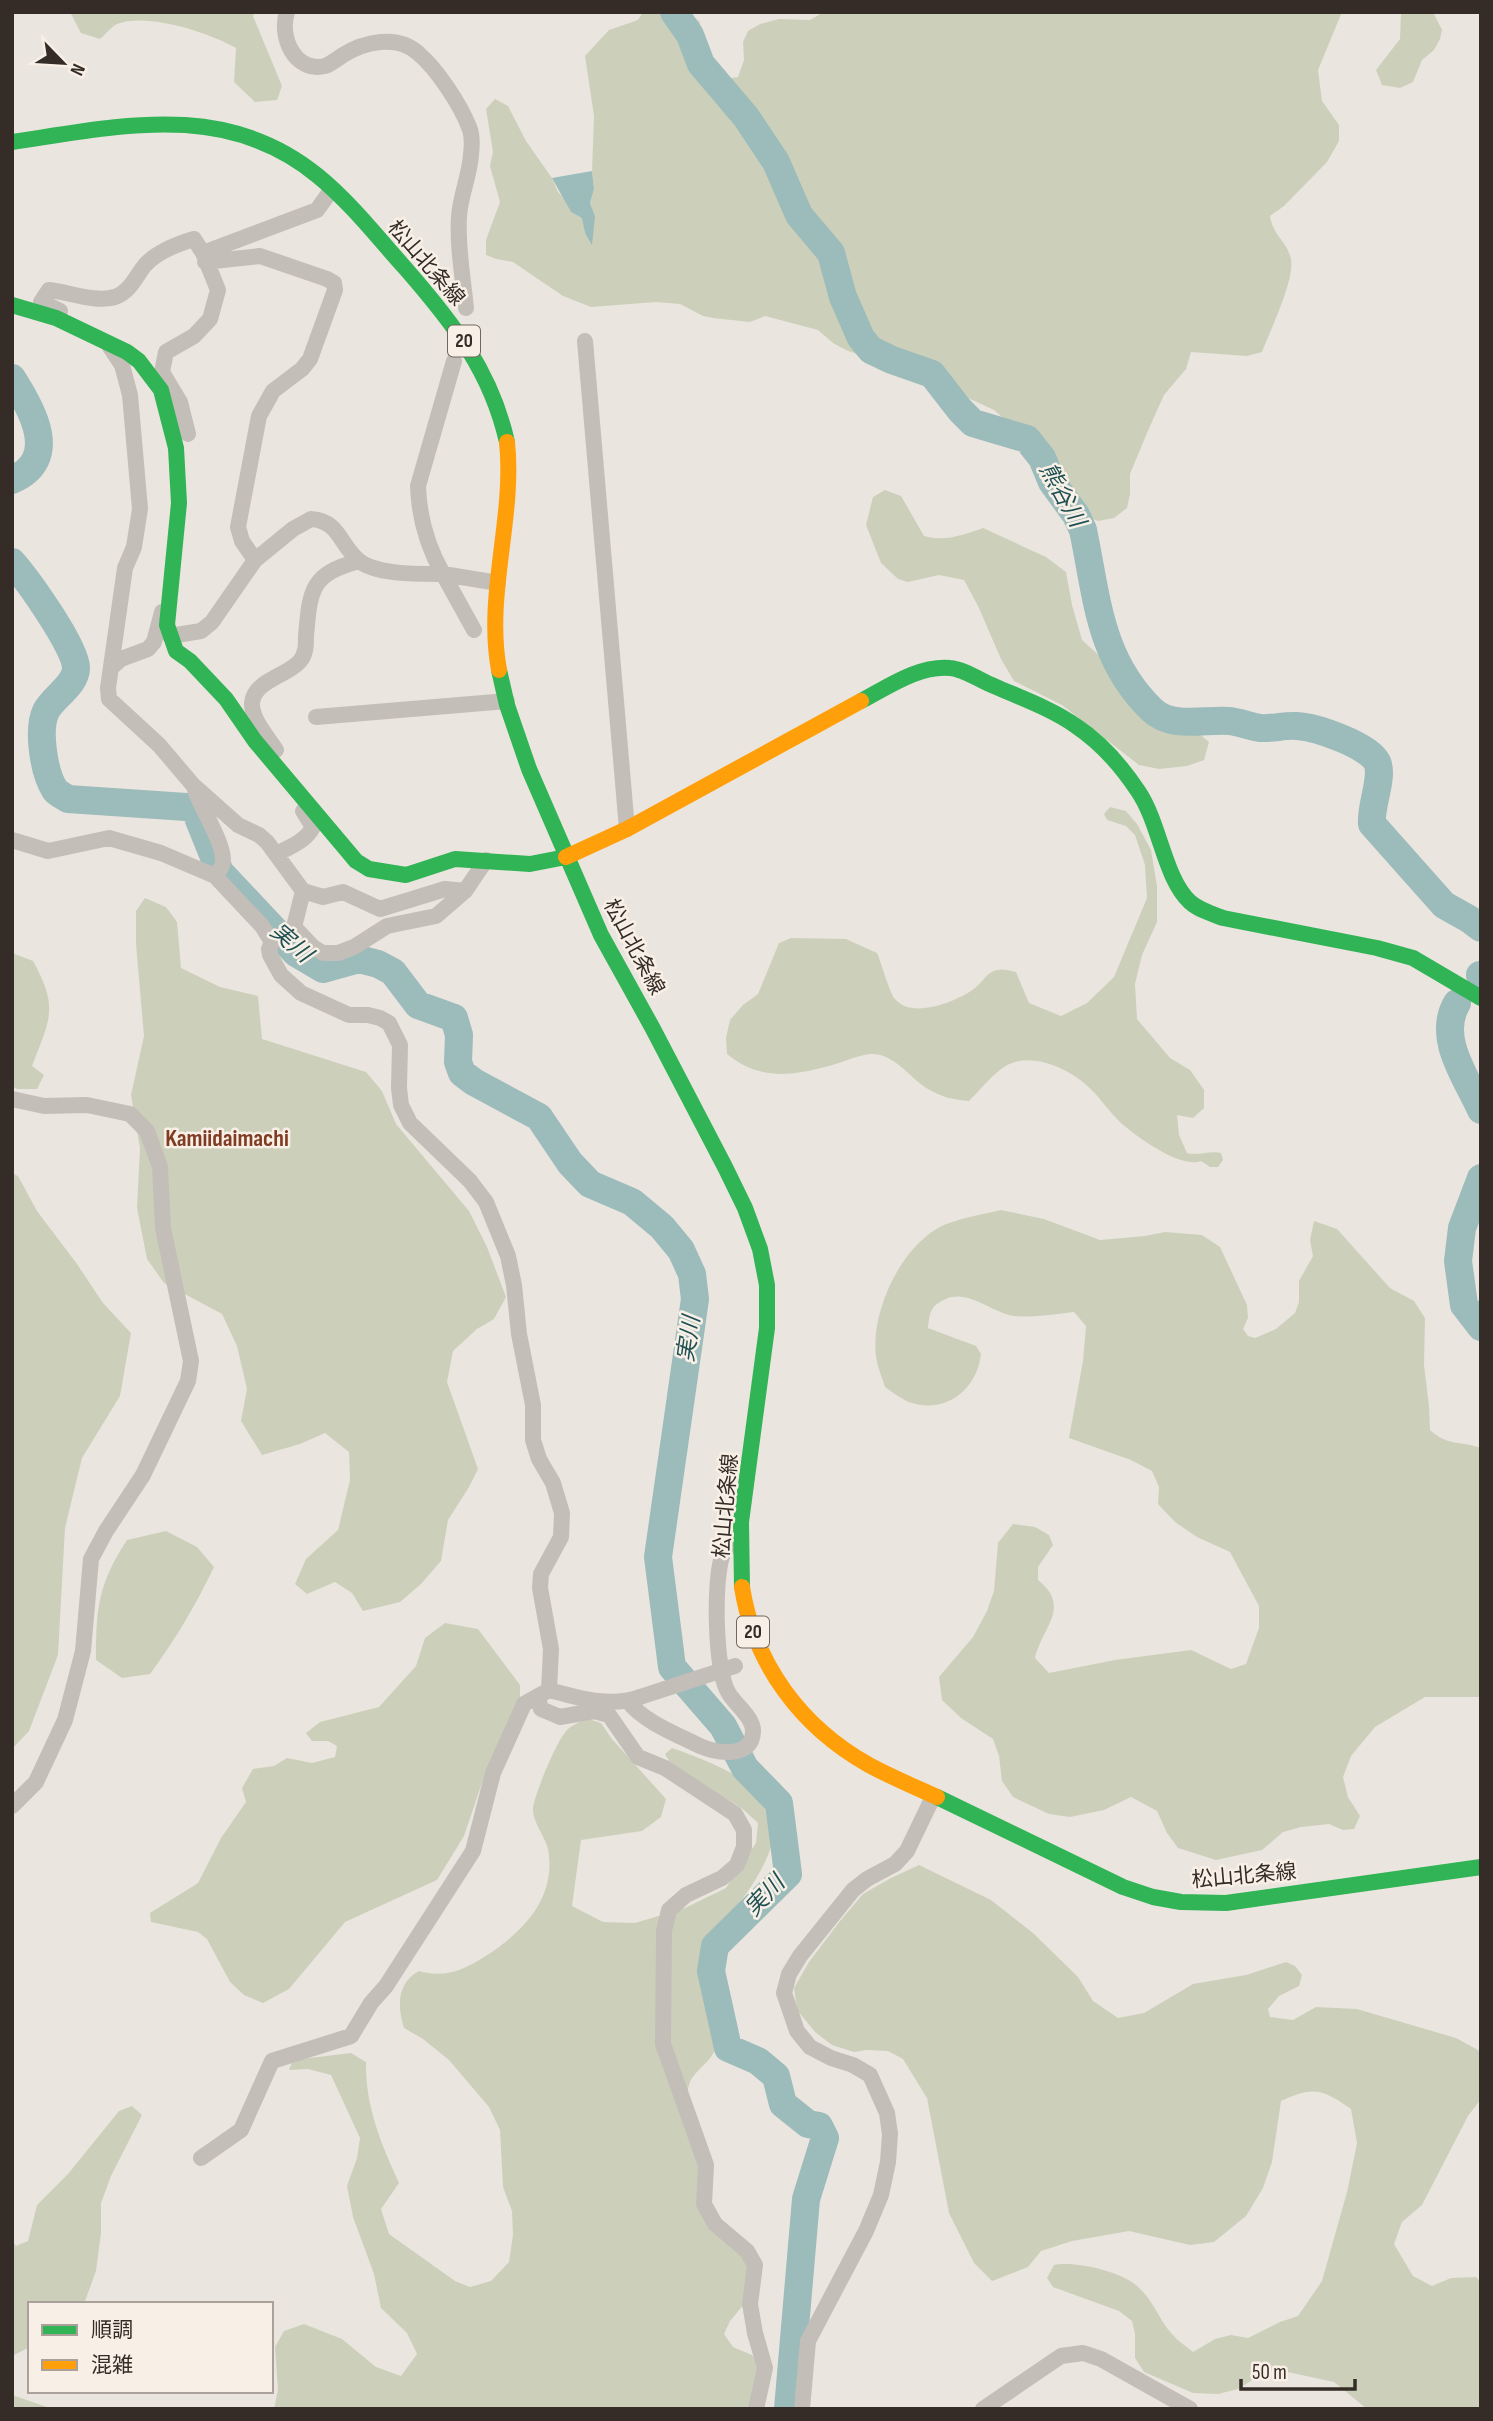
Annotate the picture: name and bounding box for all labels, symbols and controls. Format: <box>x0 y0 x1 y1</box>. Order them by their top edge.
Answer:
north arrow <box>28 28 98 98</box>
text: N <box>64 60 90 79</box>
street label: 松山北条線 <box>382 215 470 311</box>
road number: 20 <box>448 326 480 356</box>
water label: 熊谷川 <box>1033 458 1092 535</box>
street label: 松山北条線 <box>598 895 670 999</box>
water label: 実川 <box>264 917 320 971</box>
district label: Kamiidaimachi <box>165 1124 289 1153</box>
water label: 実川 <box>672 1311 706 1364</box>
street label: 松山北条線 <box>709 1453 743 1559</box>
road number: 20 <box>737 1616 769 1648</box>
street label: 松山北条線 <box>1191 1859 1297 1893</box>
water label: 実川 <box>739 1867 793 1922</box>
legend <box>28 2302 273 2393</box>
text: 順調 <box>91 2318 133 2343</box>
scale bar <box>1241 2348 1355 2392</box>
text: 混雑 <box>91 2353 133 2378</box>
text: 50 m <box>1252 2360 1287 2385</box>

